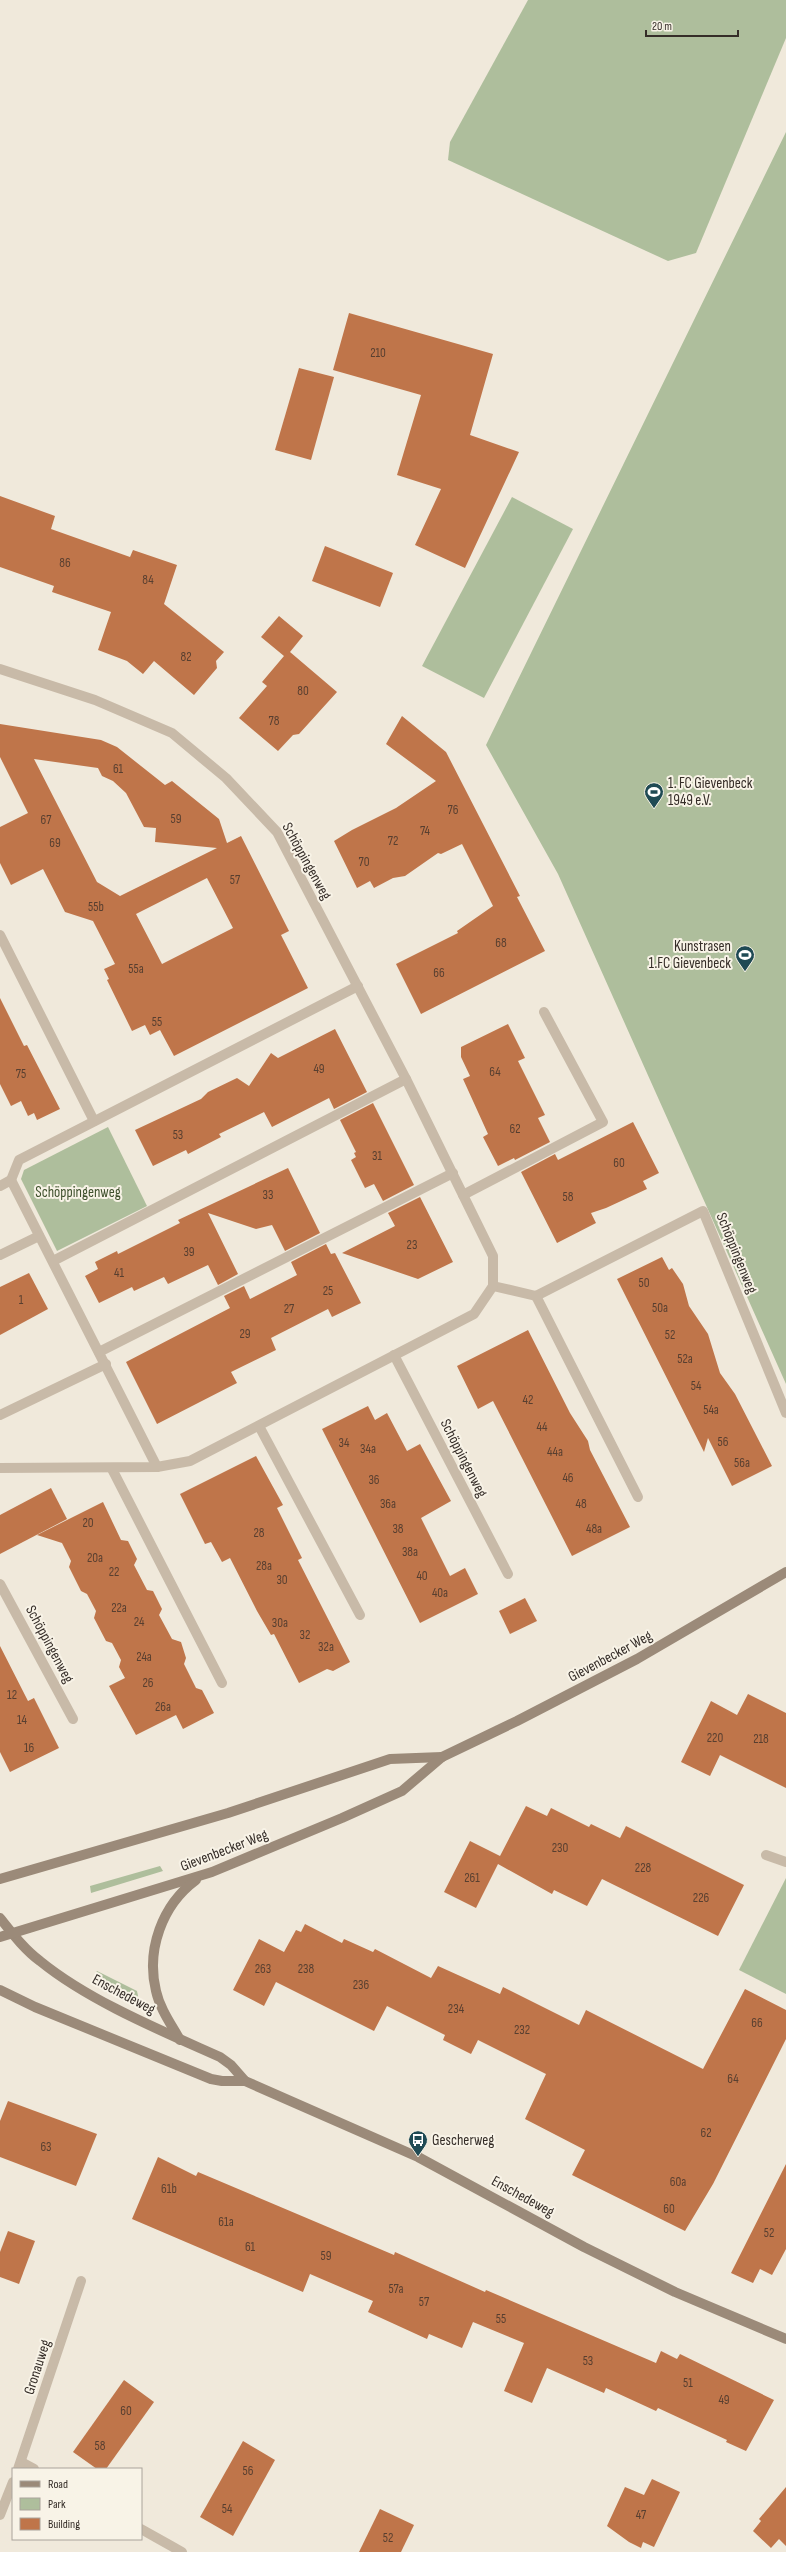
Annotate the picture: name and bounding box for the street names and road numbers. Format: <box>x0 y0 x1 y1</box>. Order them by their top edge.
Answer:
street label: Schöppingenweg <box>278 819 336 903</box>
street label: Schöppingenweg <box>712 1210 761 1296</box>
street label: Schöppingenweg <box>436 1416 491 1501</box>
street label: Schöppingenweg <box>21 1602 78 1686</box>
street label: Gievenbecker Weg <box>565 1626 655 1687</box>
street label: Gievenbecker Weg <box>178 1825 271 1876</box>
street label: Enschedeweg <box>89 1970 159 2019</box>
street label: Enschedeweg <box>488 2171 558 2221</box>
street label: Gronauweg <box>20 2337 55 2397</box>

